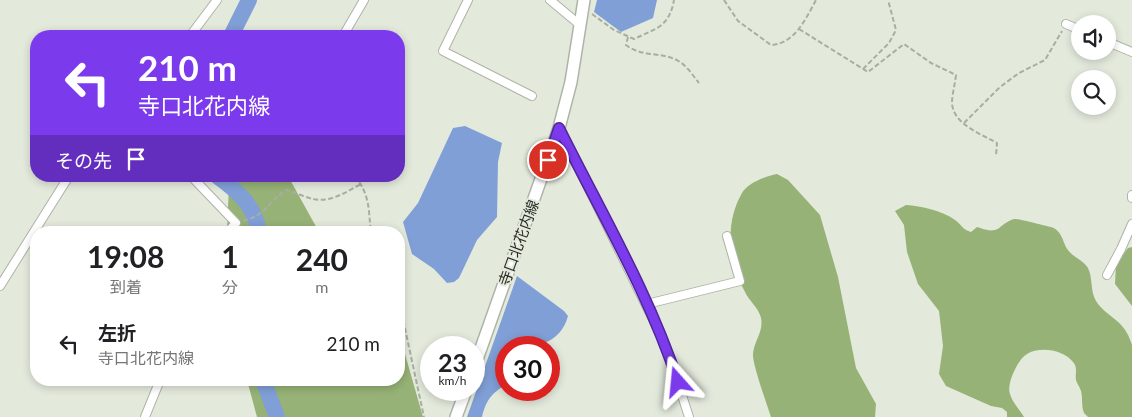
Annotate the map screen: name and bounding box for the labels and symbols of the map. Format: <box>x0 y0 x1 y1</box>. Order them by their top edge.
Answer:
pin <box>527 139 569 181</box>
street label: 寺口北花内線 <box>494 197 542 288</box>
speed limit sign: 30 <box>495 336 560 401</box>
position arrow <box>651 355 703 407</box>

